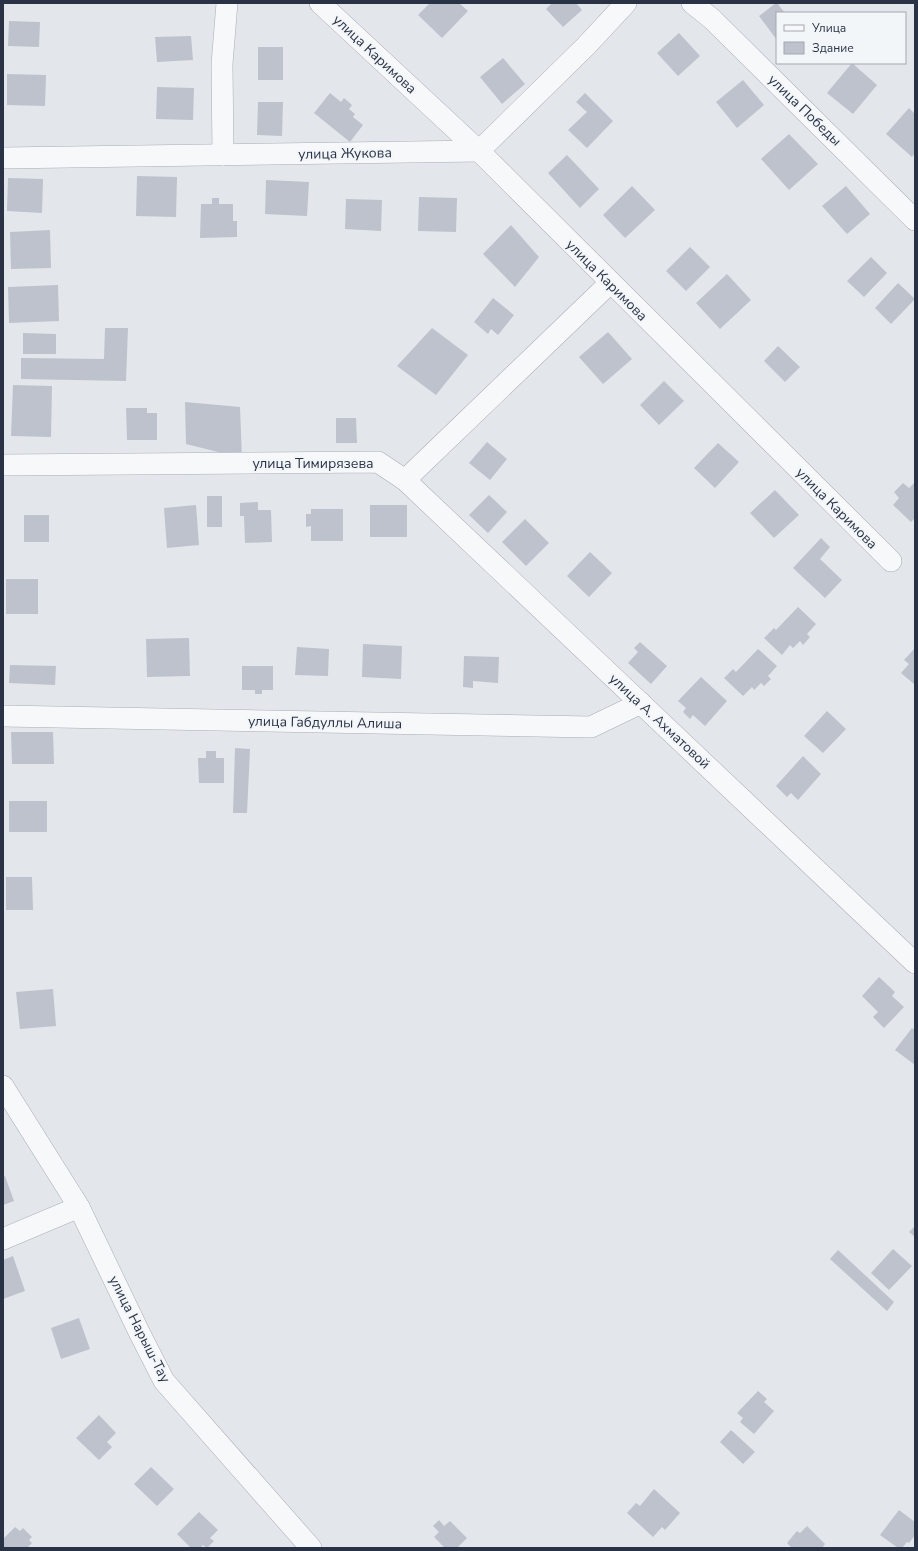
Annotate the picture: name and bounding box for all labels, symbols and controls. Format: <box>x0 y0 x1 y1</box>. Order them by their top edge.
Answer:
street label: улица Каримова <box>329 11 421 98</box>
legend <box>776 12 906 64</box>
text: Улица <box>811 20 846 36</box>
text: Здание <box>812 40 854 56</box>
street label: улица Победы <box>764 70 845 150</box>
street label: улица Жукова <box>298 143 392 164</box>
street label: улица Каримова <box>562 235 652 325</box>
street label: улица Тимирязева <box>252 454 374 473</box>
street label: улица Каримова <box>792 463 882 553</box>
street label: улица А. Ахматовой <box>605 669 714 773</box>
street label: улица Габдуллы Алиша <box>248 712 402 733</box>
street label: улица Нарыш-Тау <box>104 1272 175 1387</box>

